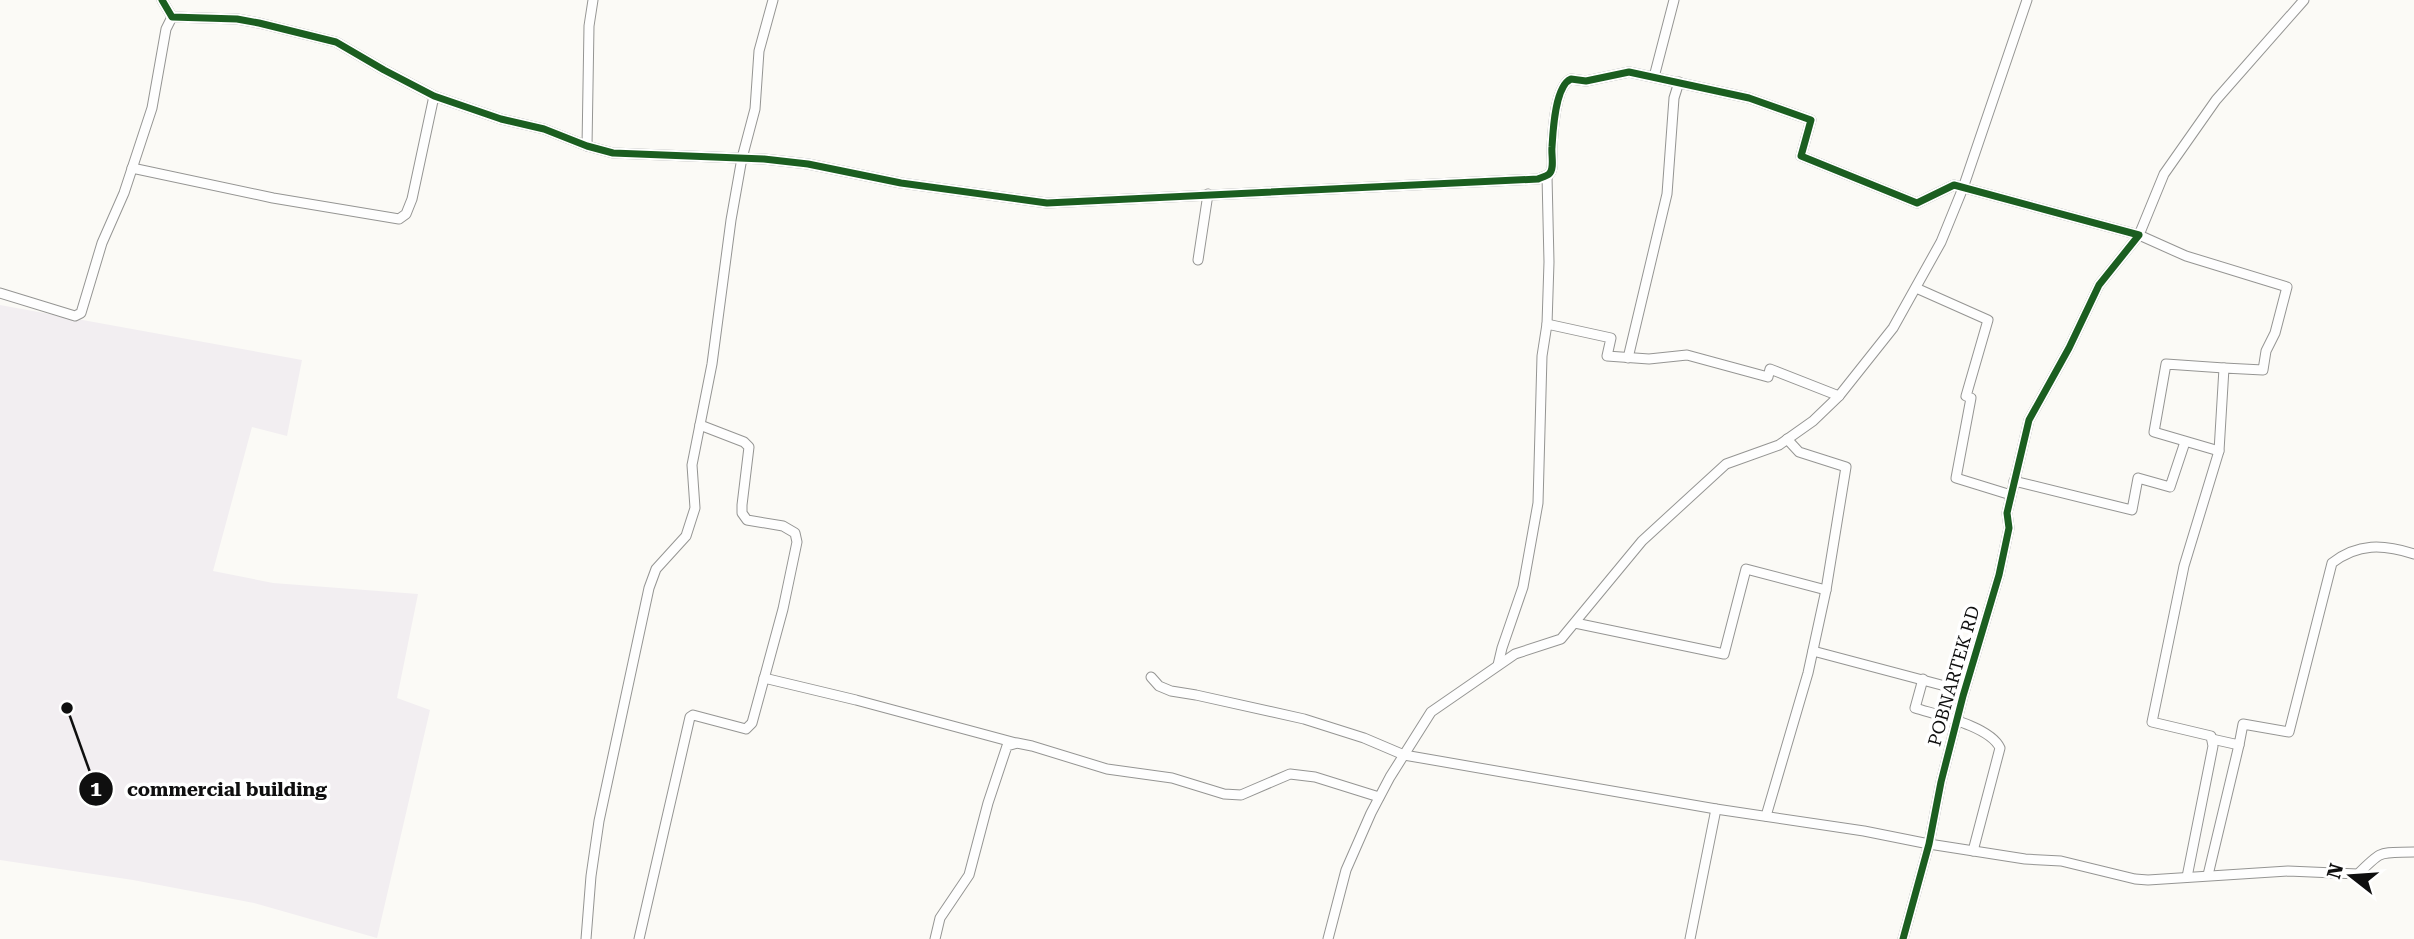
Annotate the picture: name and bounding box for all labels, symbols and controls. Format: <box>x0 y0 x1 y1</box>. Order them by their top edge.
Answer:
street label: POBNARTEK RD <box>1923 603 1984 748</box>
callout: commercial building <box>78 769 341 809</box>
text: 1 <box>90 777 102 801</box>
text: commercial building <box>127 778 327 801</box>
north arrow <box>2316 841 2386 911</box>
text: N <box>2322 860 2348 882</box>

